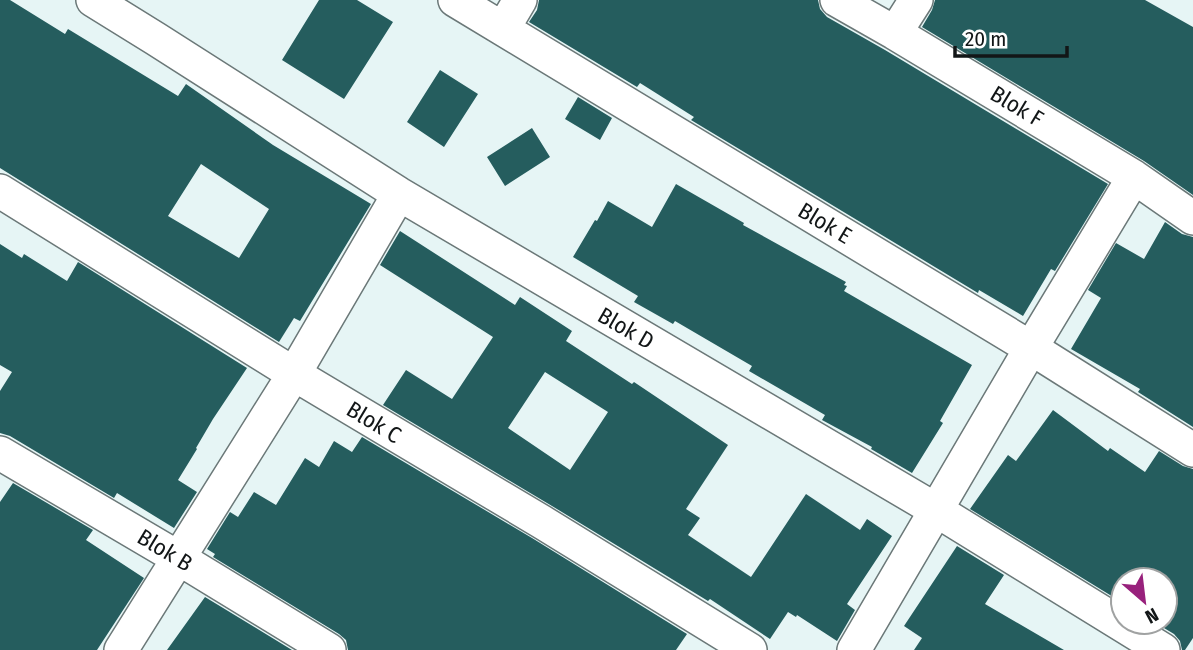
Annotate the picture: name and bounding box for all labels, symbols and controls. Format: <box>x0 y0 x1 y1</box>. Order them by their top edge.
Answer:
scale bar <box>955 14 1067 58</box>
text: 20 m <box>965 26 1006 52</box>
street label: Blok F <box>985 79 1049 133</box>
street label: Blok E <box>793 196 857 250</box>
street label: Blok D <box>593 301 659 355</box>
street label: Blok C <box>342 395 407 449</box>
street label: Blok B <box>132 523 198 577</box>
north arrow <box>1109 566 1179 636</box>
text: N <box>1141 603 1162 628</box>

